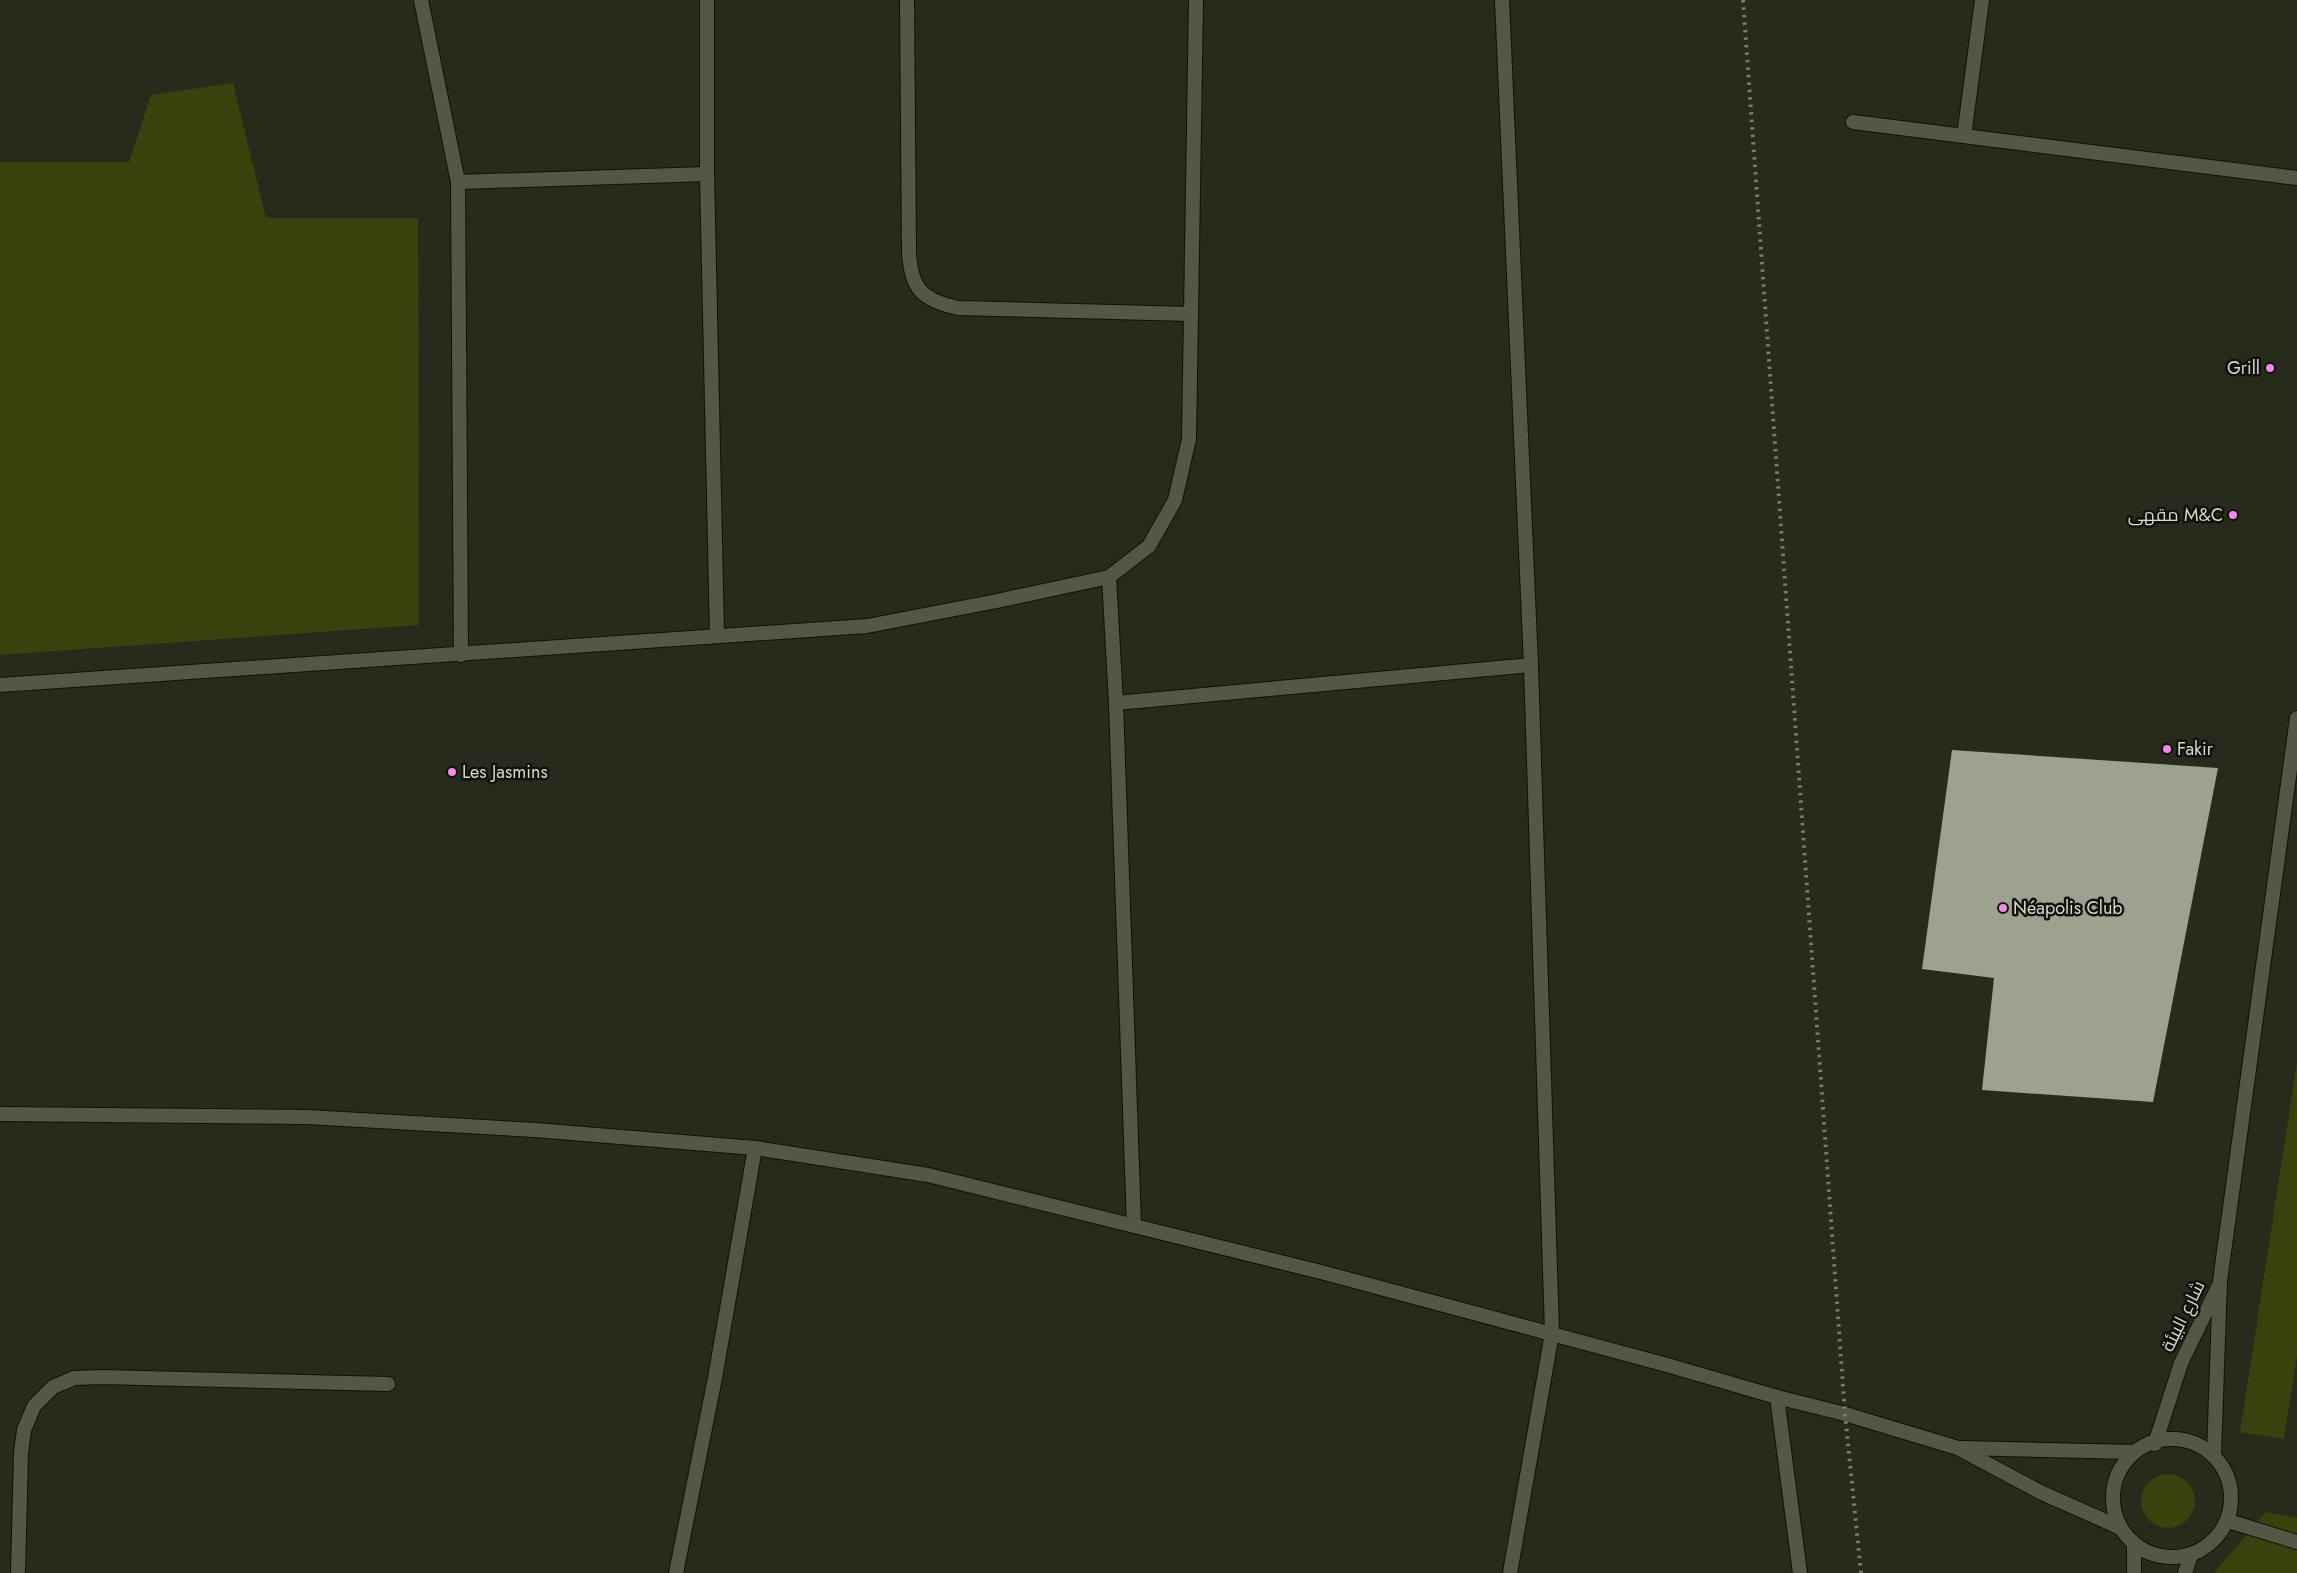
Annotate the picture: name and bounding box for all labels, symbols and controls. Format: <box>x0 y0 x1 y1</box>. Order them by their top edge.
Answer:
place label: Grill <box>2227 355 2260 381</box>
marker: Grill <box>2264 362 2276 374</box>
place label: مقهى M&C <box>2128 502 2223 528</box>
marker: مقهى M&C <box>2227 509 2239 521</box>
place label: Fakir <box>2177 736 2214 762</box>
marker: Fakir <box>2161 743 2173 755</box>
place label: Les Jasmins <box>462 759 548 785</box>
marker: Les Jasmins <box>446 766 458 778</box>
place label: Néapolis Club <box>2013 895 2123 921</box>
marker: Néapolis Club <box>1997 902 2009 914</box>
street label: شارع البيئة <box>2155 1276 2211 1356</box>

